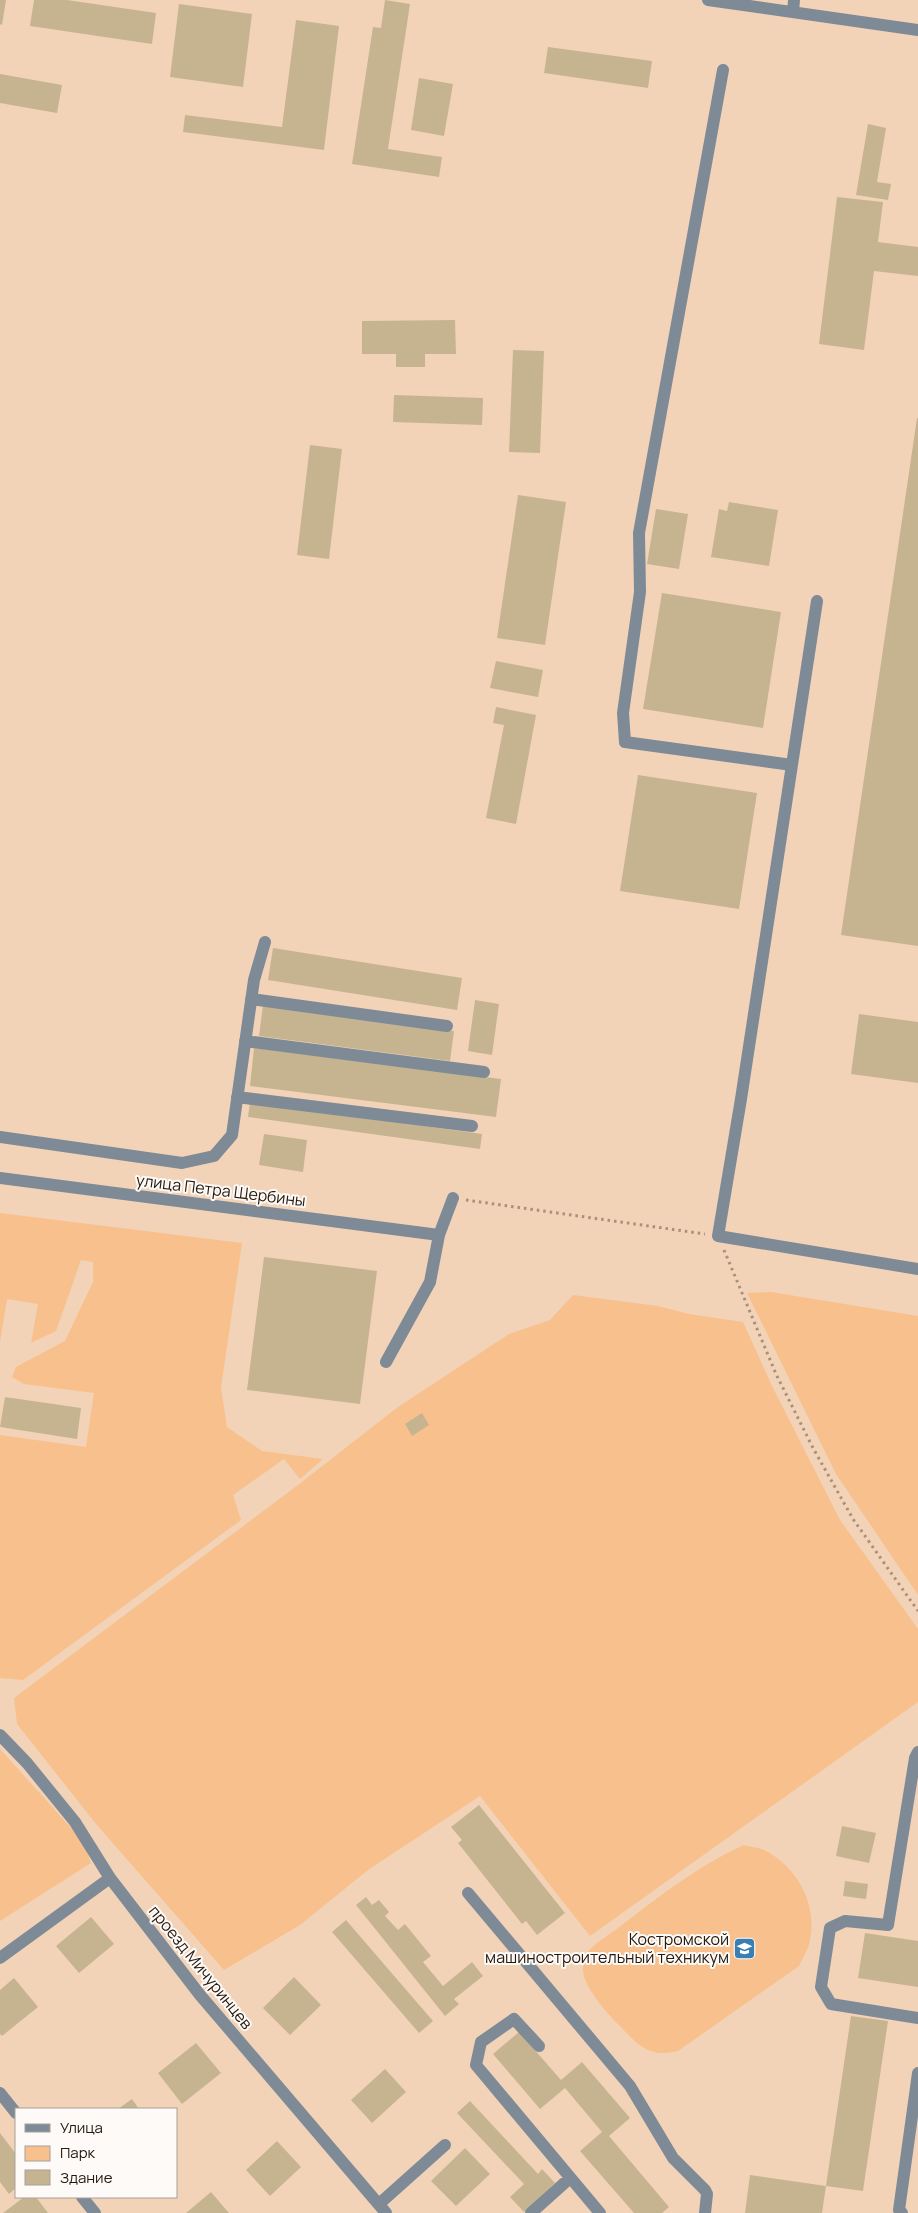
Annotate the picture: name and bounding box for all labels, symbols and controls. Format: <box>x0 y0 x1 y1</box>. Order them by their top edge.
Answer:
street label: улица Петра Щербины <box>135 1169 307 1211</box>
street label: проезд Мичуринцев <box>144 1900 258 2034</box>
place label: Костромской машиностроительный техникум <box>485 1928 729 1968</box>
school or university icon: Костромской машиностроительный техникум <box>733 1936 757 1960</box>
legend <box>15 2108 178 2198</box>
text: Улица <box>60 2117 103 2138</box>
text: Парк <box>60 2142 96 2163</box>
text: Здание <box>60 2167 113 2188</box>

